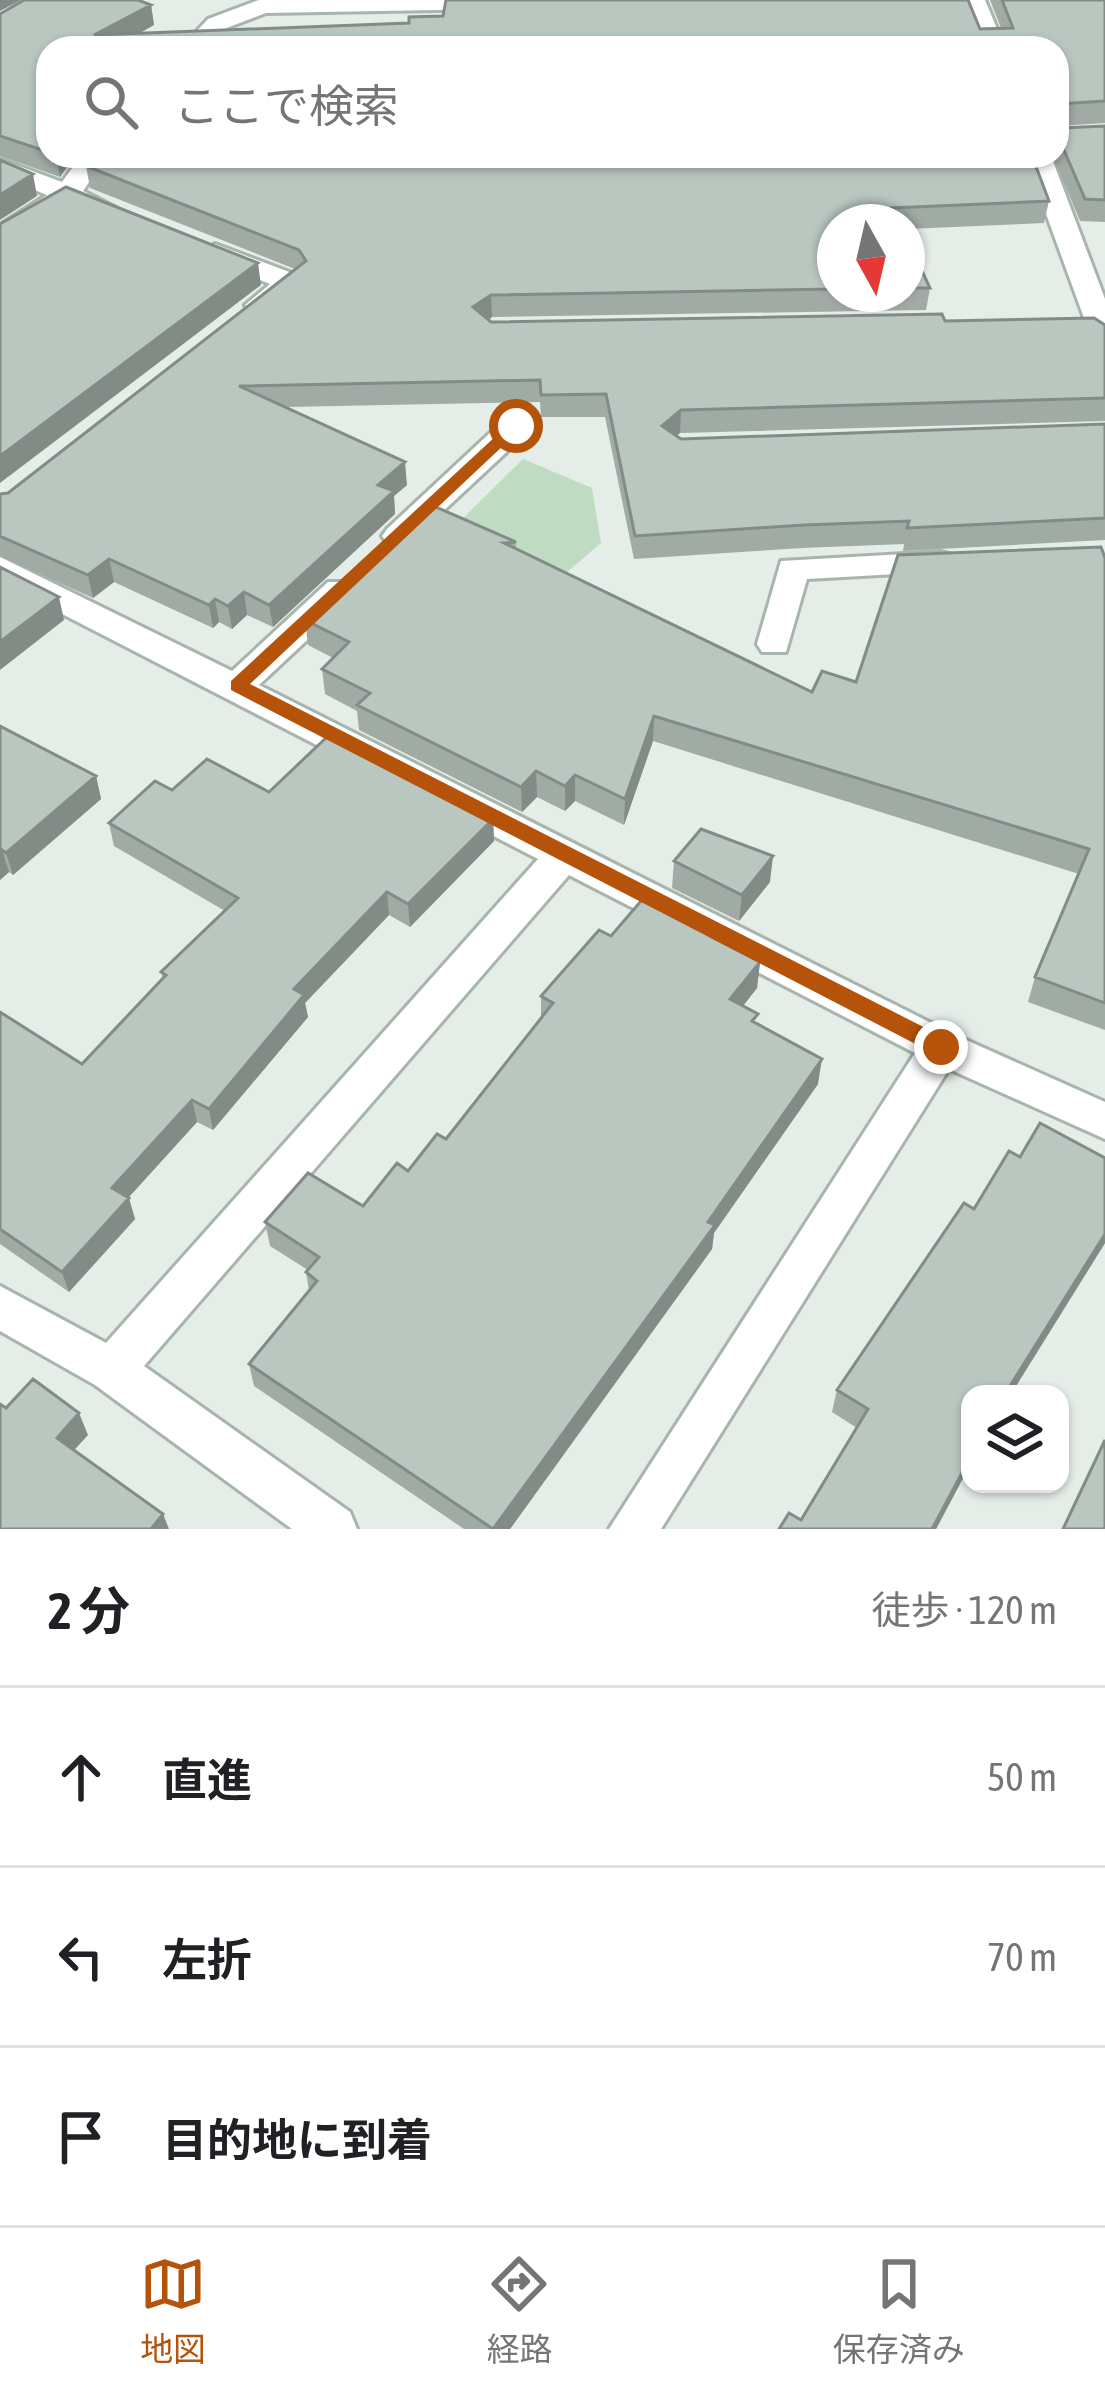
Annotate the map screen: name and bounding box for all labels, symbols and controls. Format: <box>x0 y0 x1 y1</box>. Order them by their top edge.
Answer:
search box <box>36 36 1069 168</box>
icon: search <box>78 69 144 135</box>
text: ここで検索 <box>174 80 399 132</box>
north arrow <box>817 204 925 312</box>
route start <box>489 399 543 453</box>
route end <box>914 1020 968 1074</box>
map controls <box>961 1385 1069 1493</box>
button: layers <box>961 1385 1069 1493</box>
text: 2 分 <box>48 1581 130 1640</box>
text: 徒歩 · 120 m <box>872 1588 1057 1632</box>
icon: ahead <box>48 1744 114 1810</box>
text: 直進 <box>162 1754 252 1806</box>
text: 50 m <box>987 1755 1057 1799</box>
icon: left <box>48 1924 114 1990</box>
text: 左折 <box>162 1934 252 1986</box>
text: 70 m <box>987 1935 1057 1979</box>
icon: arrive <box>48 2104 114 2170</box>
text: 目的地に到着 <box>162 2114 432 2166</box>
tab: 地図 <box>140 2251 206 2371</box>
tab: 経路 <box>486 2251 552 2371</box>
tab: 保存済み <box>833 2251 965 2371</box>

